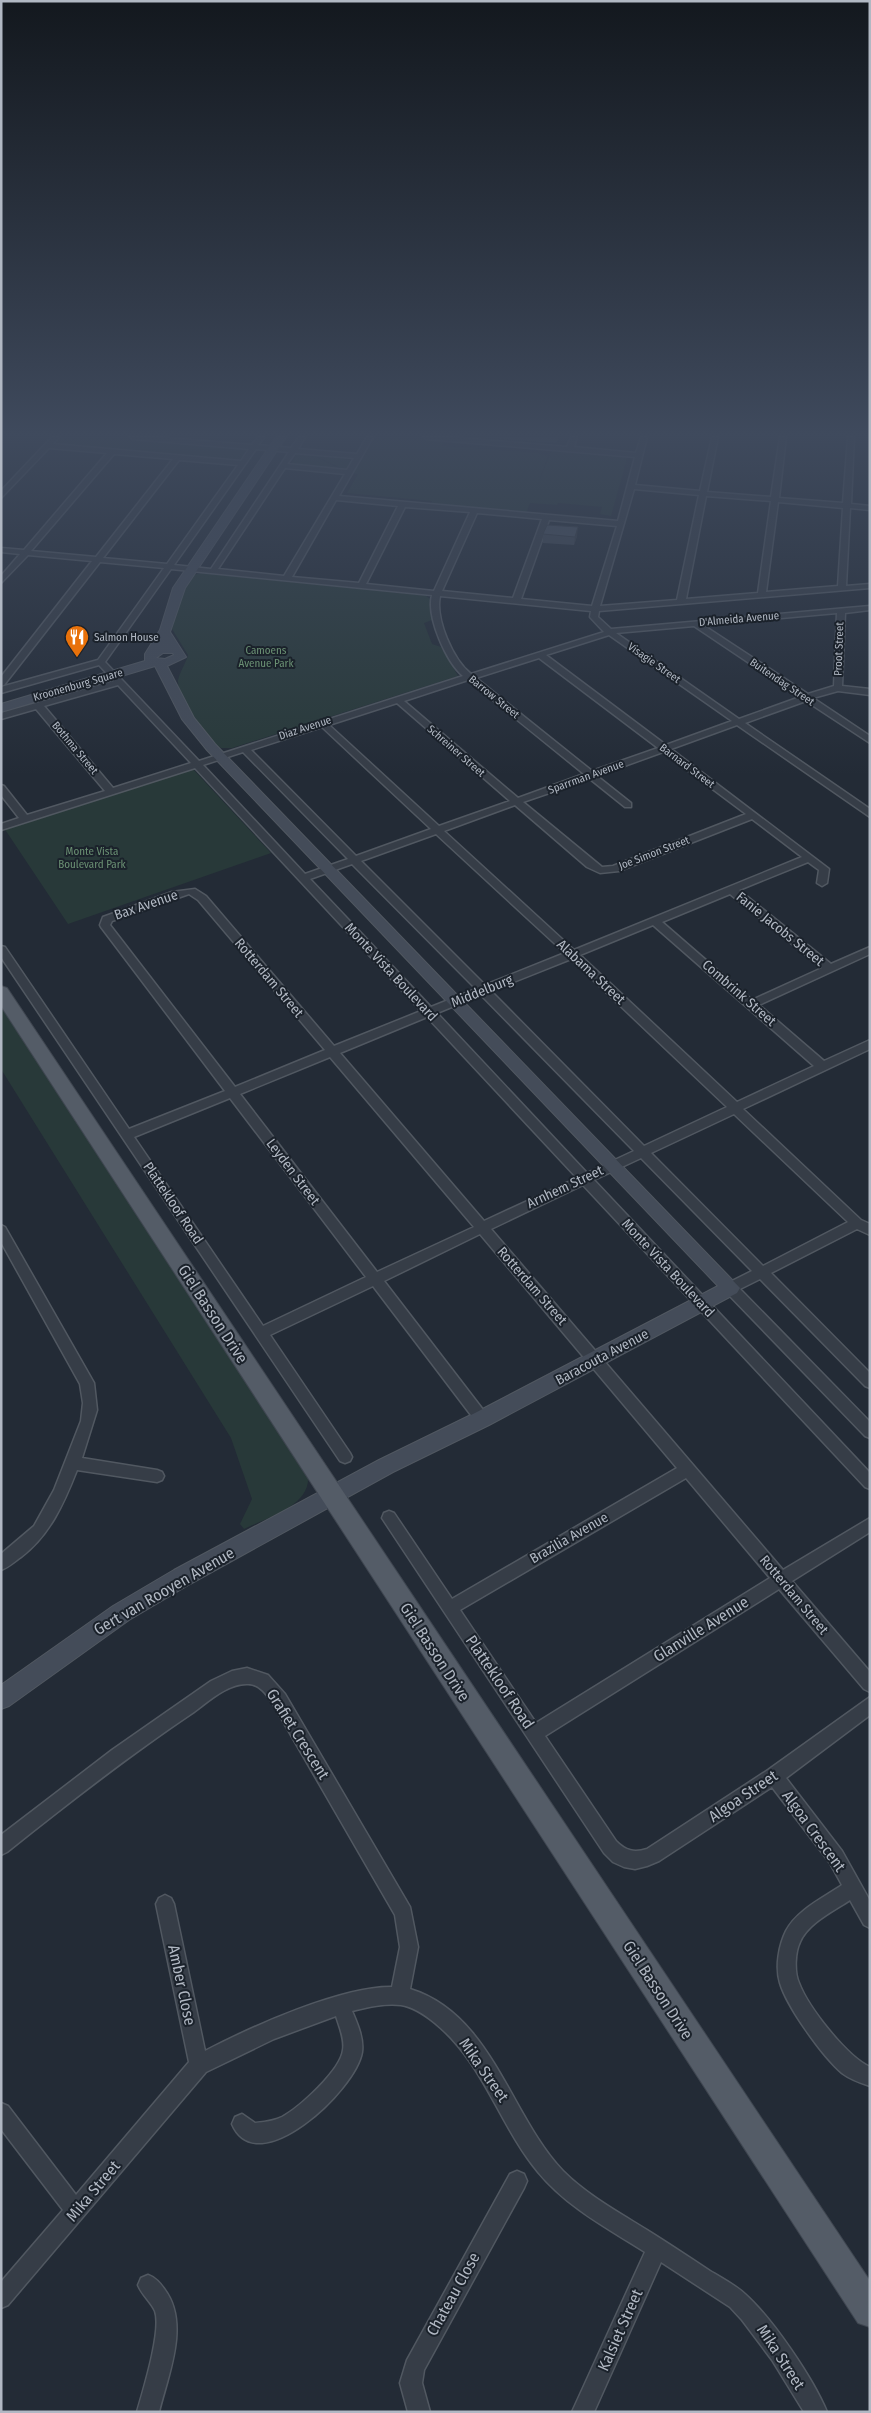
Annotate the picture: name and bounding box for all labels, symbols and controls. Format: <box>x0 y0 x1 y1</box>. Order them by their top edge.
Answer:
street label: D'Almeida Avenue <box>698 609 780 629</box>
street label: Proot Street <box>832 621 846 676</box>
restaurant icon: Salmon House <box>64 624 90 658</box>
place label: Salmon House <box>94 631 159 644</box>
street label: Visagie Street <box>625 640 683 686</box>
park label: Camoens Avenue Park <box>238 644 294 670</box>
street label: Buitendag Street <box>747 656 817 709</box>
street label: Kroonenburg Square <box>32 666 124 704</box>
street label: Barrow Street <box>466 673 522 722</box>
street label: Diaz Avenue <box>277 713 333 743</box>
street label: Bothma Street <box>49 719 101 777</box>
street label: Schreiner Street <box>424 722 488 780</box>
street label: Barnard Street <box>657 741 717 791</box>
street label: Sparrman Avenue <box>546 757 626 797</box>
street label: Joe Simon Street <box>617 833 692 872</box>
park label: Monte Vista Boulevard Park <box>58 845 127 871</box>
street label: Bax Avenue <box>112 886 180 924</box>
street label: Fanie Jacobs Street <box>733 888 828 970</box>
street label: Monte Vista Boulevard <box>341 919 441 1025</box>
street label: Rotterdam Street <box>231 935 307 1021</box>
street label: Alabama Street <box>553 936 629 1008</box>
street label: Combrink Street <box>699 956 780 1030</box>
street label: Middelburg <box>449 971 516 1011</box>
street label: Leyden Street <box>263 1136 324 1209</box>
street label: Plattekloof Road <box>139 1159 207 1247</box>
street label: Arnhem Street <box>524 1162 606 1212</box>
street label: Monte Vista Boulevard <box>618 1215 718 1321</box>
street label: Rotterdam Street <box>493 1243 571 1329</box>
street label: Giel Basson Drive <box>174 1261 252 1367</box>
street label: Baracouta Avenue <box>553 1325 652 1389</box>
street label: Brazilia Avenue <box>527 1509 611 1567</box>
street label: Gert van Rooyen Avenue <box>90 1543 238 1639</box>
street label: Rotterdam Street <box>756 1552 832 1638</box>
street label: Glanville Avenue <box>650 1592 752 1666</box>
street label: Giel Basson Drive <box>396 1599 474 1705</box>
street label: Plattekloof Road <box>462 1632 538 1732</box>
street label: Grafiet Crescent <box>263 1685 334 1783</box>
street label: Algoa Street <box>705 1766 782 1826</box>
street label: Algoa Crescent <box>778 1787 850 1876</box>
street label: Giel Basson Drive <box>619 1937 697 2043</box>
street label: Amber Close <box>164 1943 200 2027</box>
street label: Mika Street <box>455 2034 513 2106</box>
street label: Mika Street <box>62 2156 124 2225</box>
street label: Chateau Close <box>422 2249 484 2339</box>
street label: Kalsiet Street <box>594 2286 647 2374</box>
street label: Mika Street <box>753 2321 809 2394</box>

